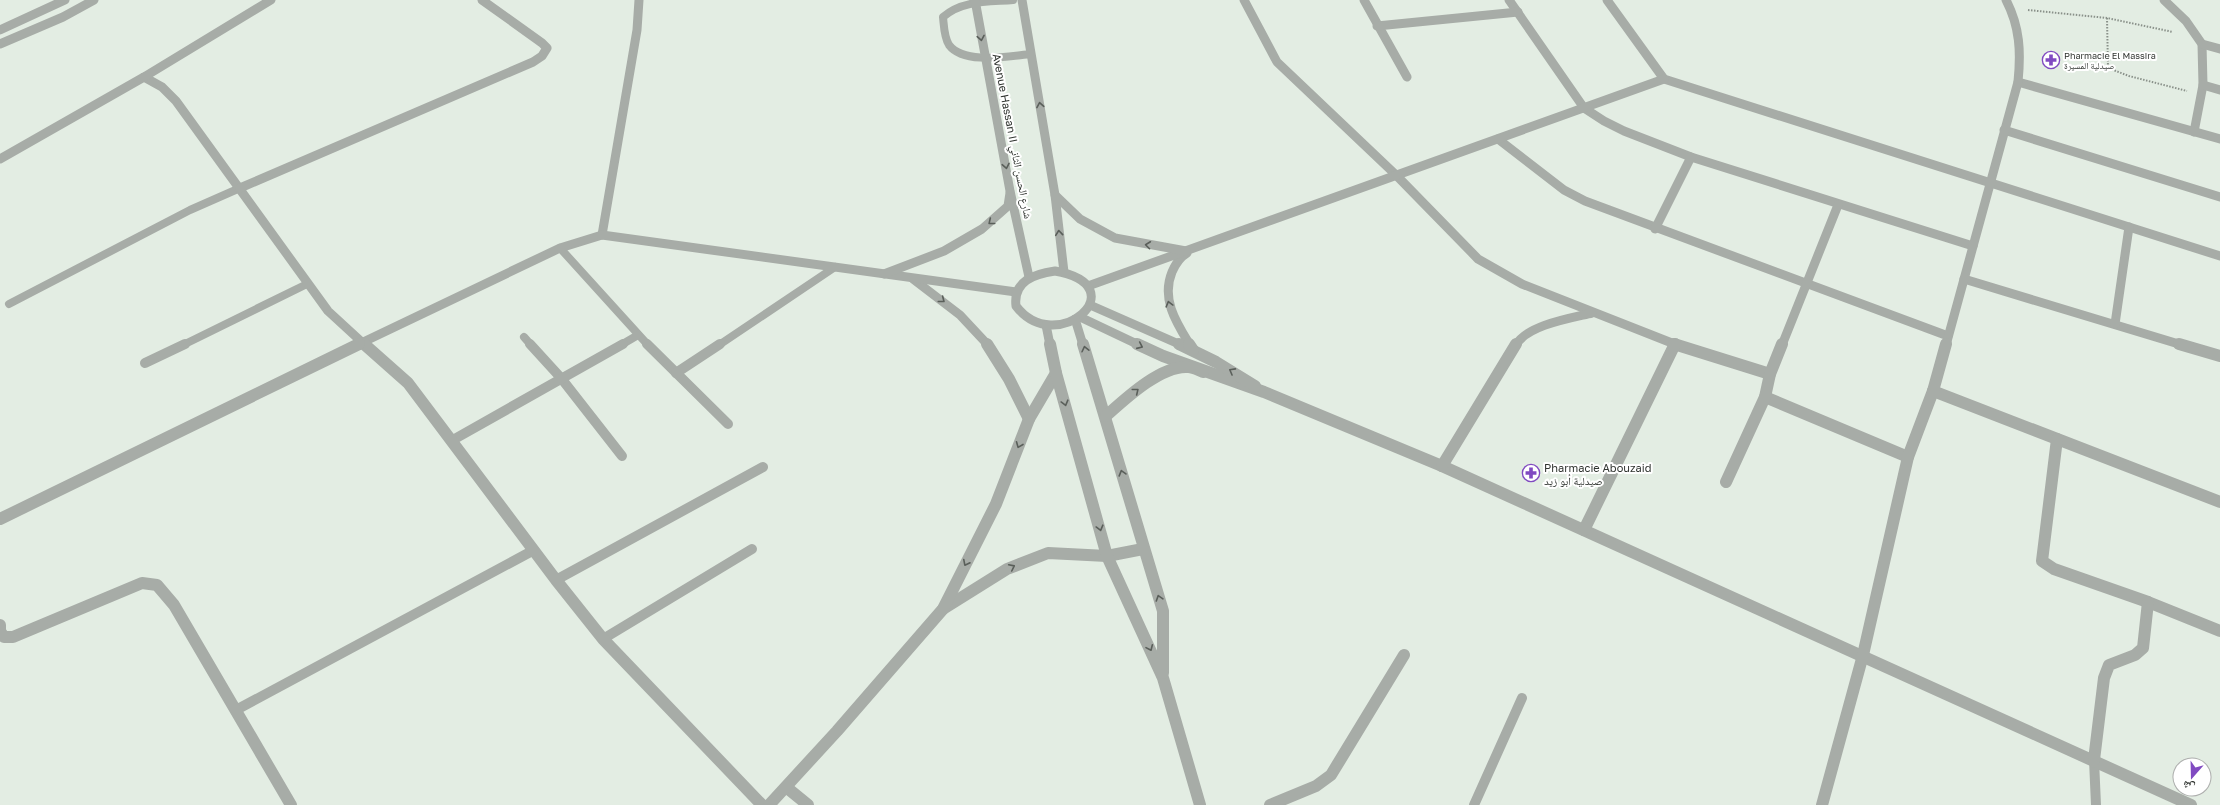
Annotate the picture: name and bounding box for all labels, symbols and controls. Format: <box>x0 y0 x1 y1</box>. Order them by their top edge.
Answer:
one-way arrow <box>976 35 985 42</box>
pharmacy icon: Pharmacie El Massira صيدلية المسيرة <box>2041 50 2061 70</box>
place label: Pharmacie El Massira صيدلية المسيرة <box>2064 50 2156 71</box>
street label: Avenue Hassan II شارع الحسن الثاني <box>988 52 1035 220</box>
one-way arrow <box>1036 102 1044 108</box>
one-way arrow <box>1001 163 1009 169</box>
one-way arrow <box>988 218 995 225</box>
one-way arrow <box>1055 230 1064 236</box>
one-way arrow <box>1145 241 1151 250</box>
one-way arrow <box>938 295 945 302</box>
one-way arrow <box>1166 301 1174 307</box>
one-way arrow <box>1135 341 1143 349</box>
one-way arrow <box>1081 345 1090 352</box>
one-way arrow <box>1228 368 1236 375</box>
one-way arrow <box>1132 388 1139 395</box>
one-way arrow <box>1060 400 1069 407</box>
one-way arrow <box>1016 441 1024 448</box>
place label: Pharmacie Abouzaid صيدلية أبو زيد <box>1544 461 1651 487</box>
pharmacy icon: Pharmacie Abouzaid صيدلية أبو زيد <box>1521 463 1541 483</box>
one-way arrow <box>1118 470 1127 477</box>
one-way arrow <box>1095 525 1104 532</box>
one-way arrow <box>963 559 971 566</box>
one-way arrow <box>1007 564 1015 572</box>
one-way arrow <box>1155 594 1164 601</box>
one-way arrow <box>1145 645 1153 652</box>
north arrow <box>2172 757 2212 797</box>
text: ش <box>2180 777 2197 795</box>

